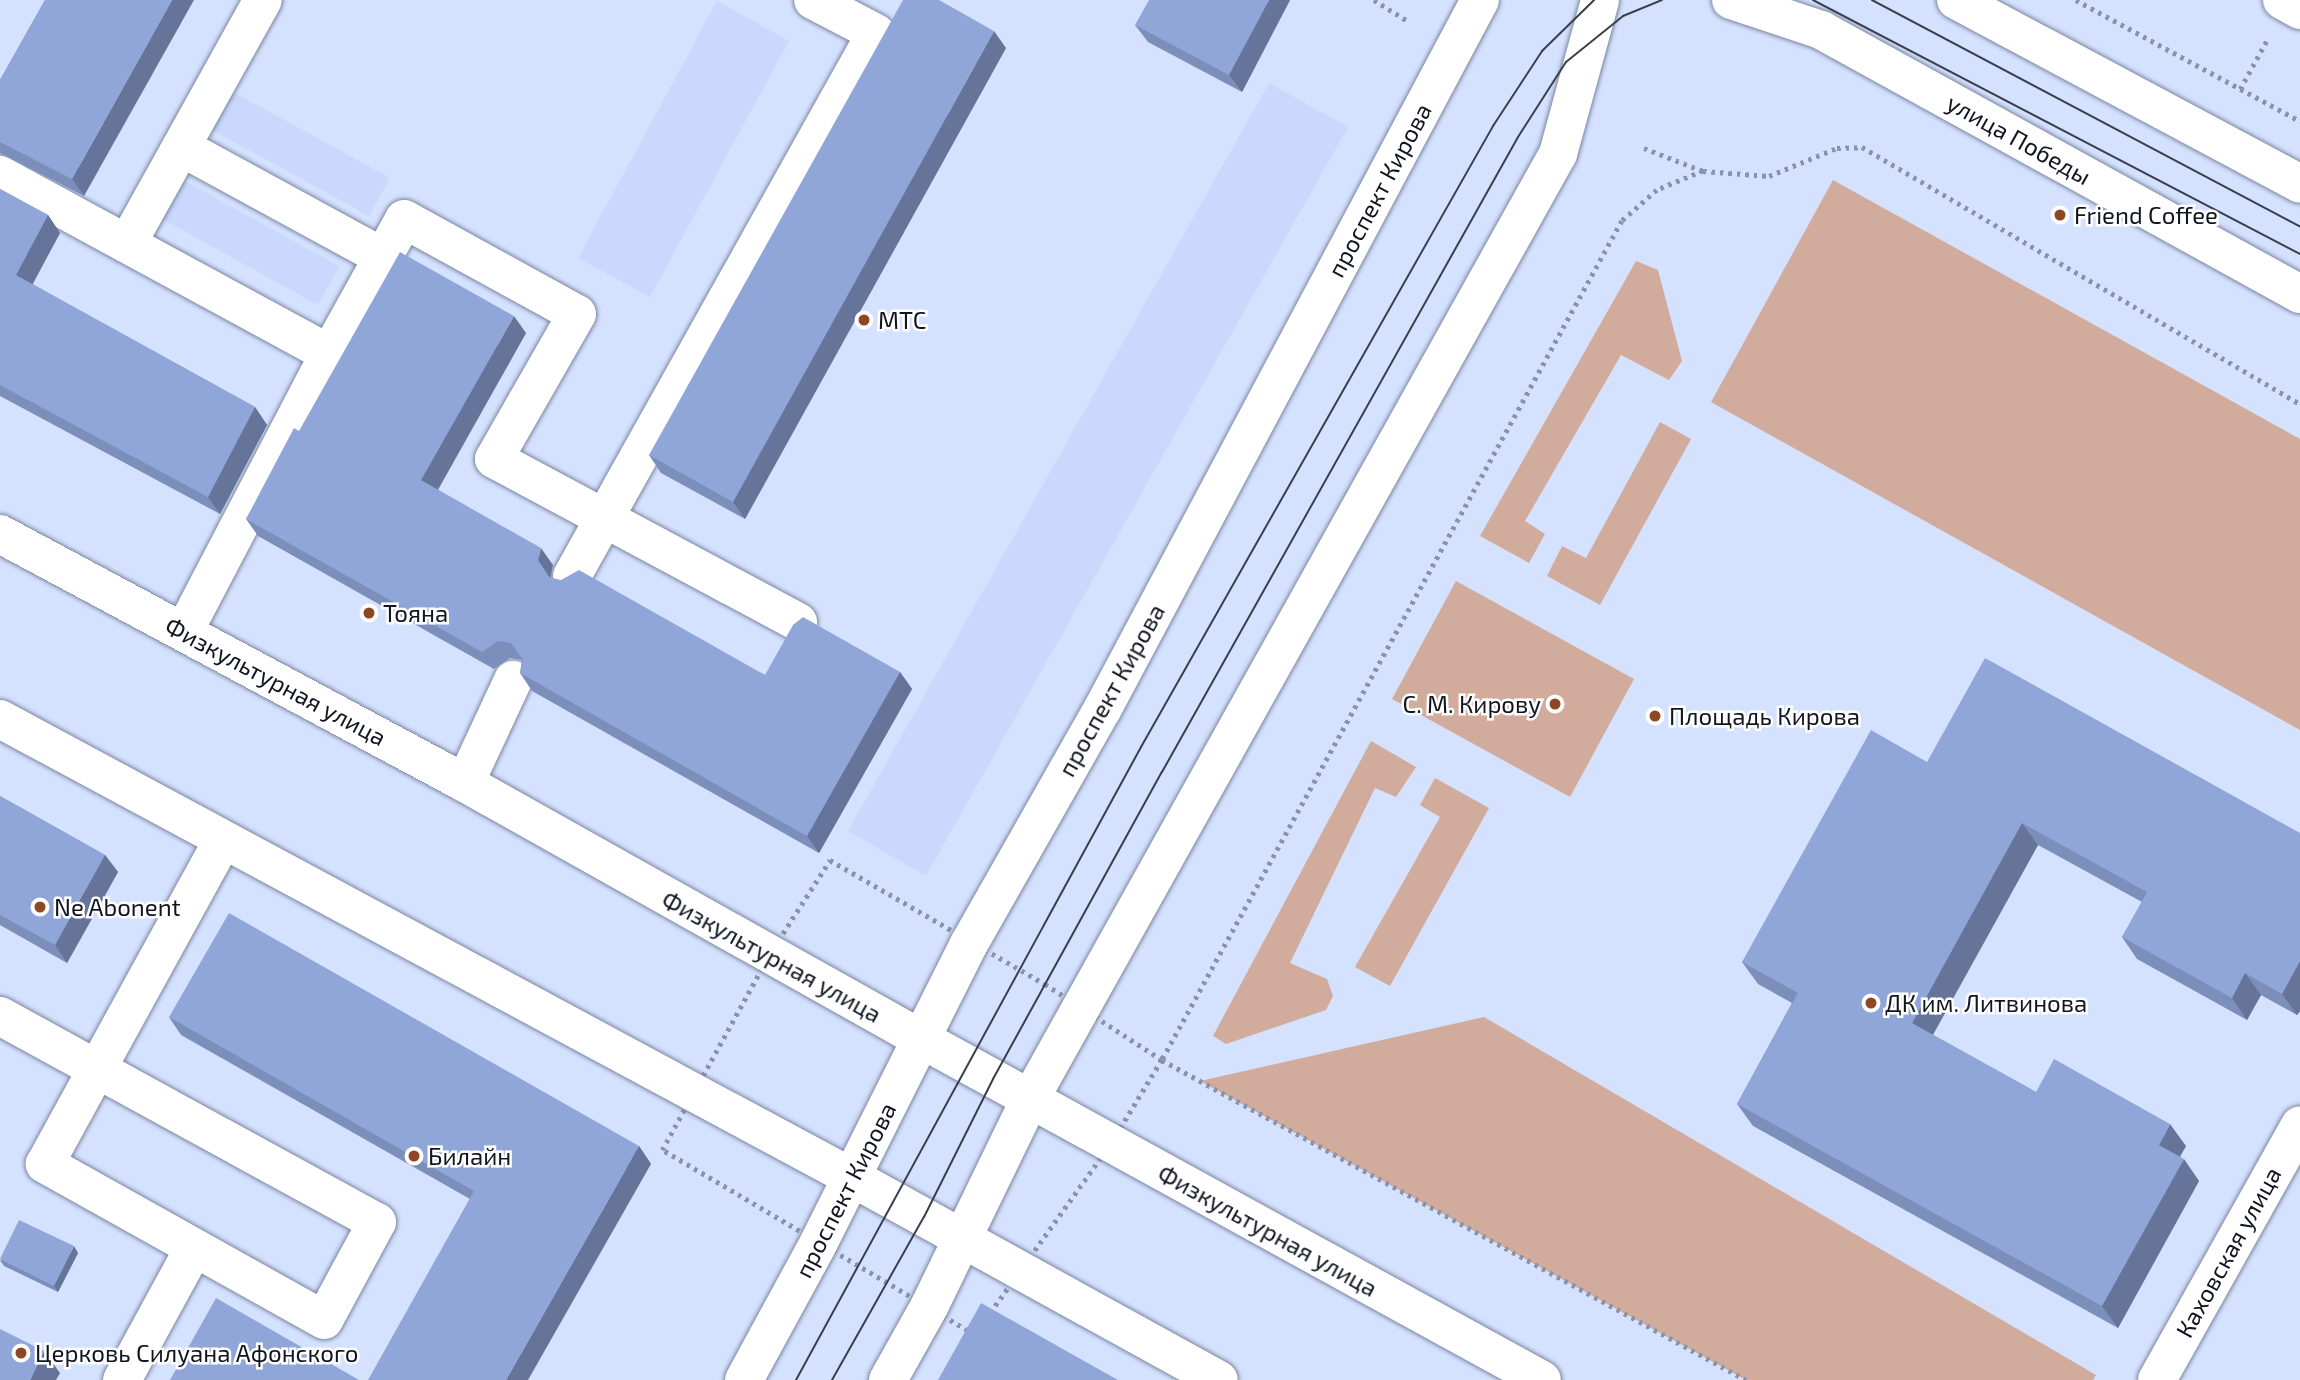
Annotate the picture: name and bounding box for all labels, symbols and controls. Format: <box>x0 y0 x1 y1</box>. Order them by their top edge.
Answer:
street label: улица Победы <box>1942 88 2096 190</box>
street label: проспект Кирова <box>1321 98 1437 282</box>
place label: Friend Coffee <box>2074 201 2218 229</box>
marker: Friend Coffee <box>2052 207 2068 223</box>
place label: МТС <box>878 306 926 334</box>
marker: МТС <box>856 312 872 328</box>
place label: Тояна <box>383 599 448 627</box>
street label: проспект Кирова <box>1052 599 1170 781</box>
marker: Тояна <box>361 605 377 621</box>
street label: Физкультурная улица <box>161 611 391 751</box>
place label: С. М. Кирову <box>1402 690 1541 718</box>
marker: С. М. Кирову <box>1547 696 1563 712</box>
place label: Площадь Кирова <box>1669 702 1860 730</box>
marker: Площадь Кирова <box>1647 708 1663 724</box>
street label: Физкультурная улица <box>657 884 887 1028</box>
place label: Ne Abonent <box>54 893 181 921</box>
marker: Ne Abonent <box>32 899 48 915</box>
place label: ДК им. Литвинова <box>1885 989 2087 1017</box>
marker: ДК им. Литвинова <box>1863 995 1879 1011</box>
street label: проспект Кирова <box>788 1098 902 1282</box>
place label: Билайн <box>428 1142 511 1170</box>
marker: Билайн <box>406 1148 422 1164</box>
street label: Физкультурная улица <box>1153 1158 1383 1302</box>
street label: Каховская улица <box>2169 1162 2287 1342</box>
place label: Церковь Силуана Афонского <box>35 1339 358 1367</box>
marker: Церковь Силуана Афонского <box>13 1345 29 1361</box>

